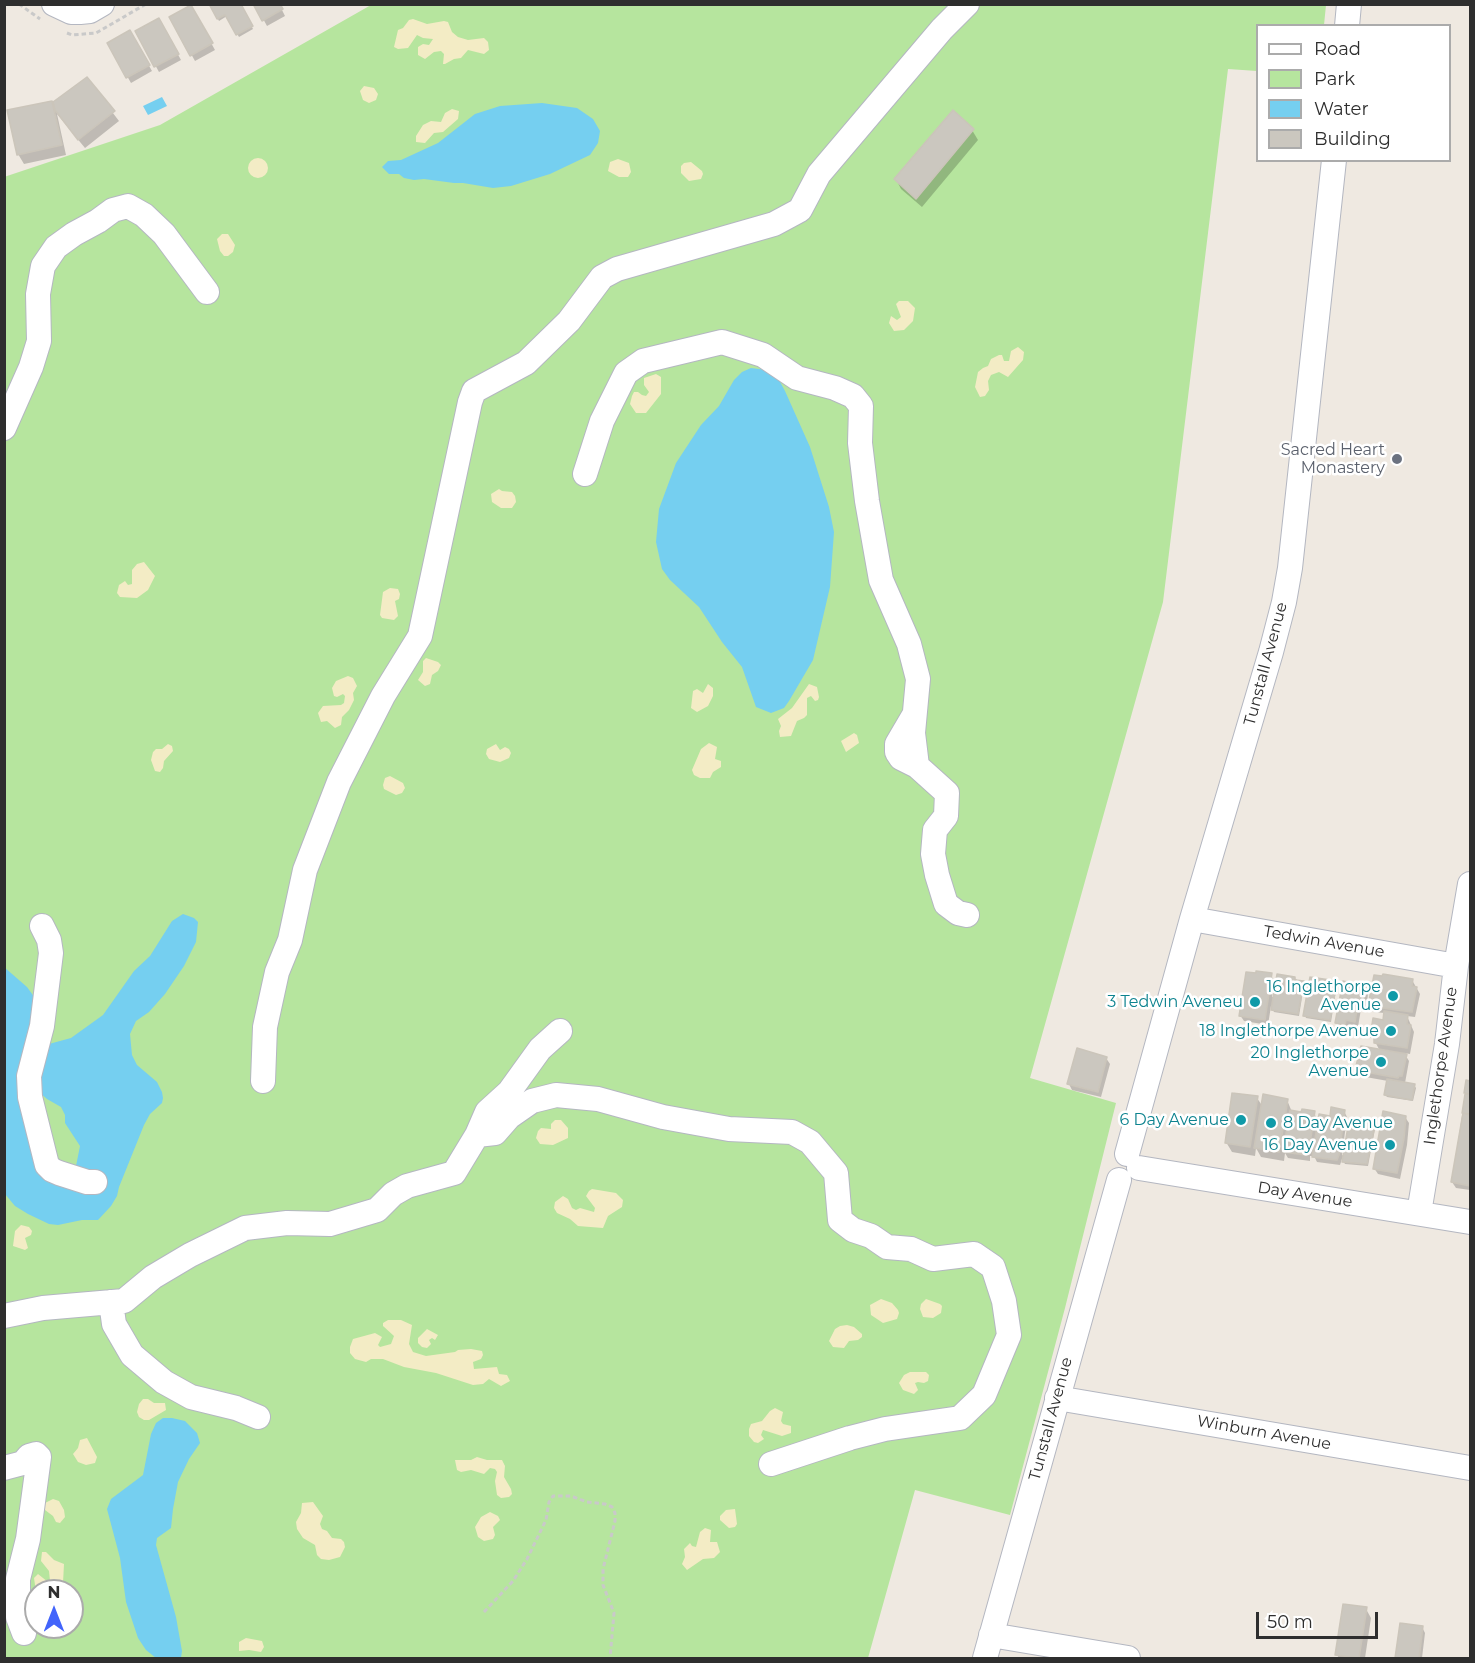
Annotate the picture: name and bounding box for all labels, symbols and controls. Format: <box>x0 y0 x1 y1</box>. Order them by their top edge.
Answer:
legend <box>1256 24 1451 162</box>
text: Road <box>1314 38 1361 60</box>
text: Park <box>1314 68 1355 90</box>
text: Water <box>1314 98 1369 120</box>
text: Building <box>1314 128 1391 150</box>
place label: Sacred Heart Monastery <box>1281 440 1385 478</box>
marker: Sacred Heart Monastery <box>1390 452 1404 466</box>
street label: Tunstall Avenue <box>1240 600 1292 728</box>
street label: Tedwin Avenue <box>1262 922 1386 962</box>
place label: 16 Inglethorpe Avenue <box>1267 977 1381 1015</box>
street label: Inglethorpe Avenue <box>1420 986 1462 1146</box>
marker: 16 Inglethorpe Avenue <box>1386 989 1400 1003</box>
place label: 3 Tedwin Aveneu <box>1107 992 1243 1012</box>
marker: 3 Tedwin Aveneu <box>1248 995 1262 1009</box>
place label: 18 Inglethorpe Avenue <box>1200 1021 1379 1041</box>
marker: 18 Inglethorpe Avenue <box>1384 1024 1398 1038</box>
place label: 20 Inglethorpe Avenue <box>1250 1043 1369 1081</box>
marker: 20 Inglethorpe Avenue <box>1374 1055 1388 1069</box>
place label: 6 Day Avenue <box>1119 1110 1229 1130</box>
marker: 6 Day Avenue <box>1234 1113 1248 1127</box>
place label: 8 Day Avenue <box>1283 1113 1393 1133</box>
marker: 8 Day Avenue <box>1264 1116 1278 1130</box>
place label: 16 Day Avenue <box>1263 1135 1378 1155</box>
marker: 16 Day Avenue <box>1383 1138 1397 1152</box>
street label: Day Avenue <box>1256 1178 1354 1212</box>
street label: Tunstall Avenue <box>1025 1355 1077 1483</box>
street label: Winburn Avenue <box>1195 1412 1333 1454</box>
north arrow <box>24 1579 84 1639</box>
text: N <box>48 1583 60 1602</box>
scale bar <box>1259 1600 1380 1638</box>
text: 50 m <box>1267 1611 1313 1633</box>

